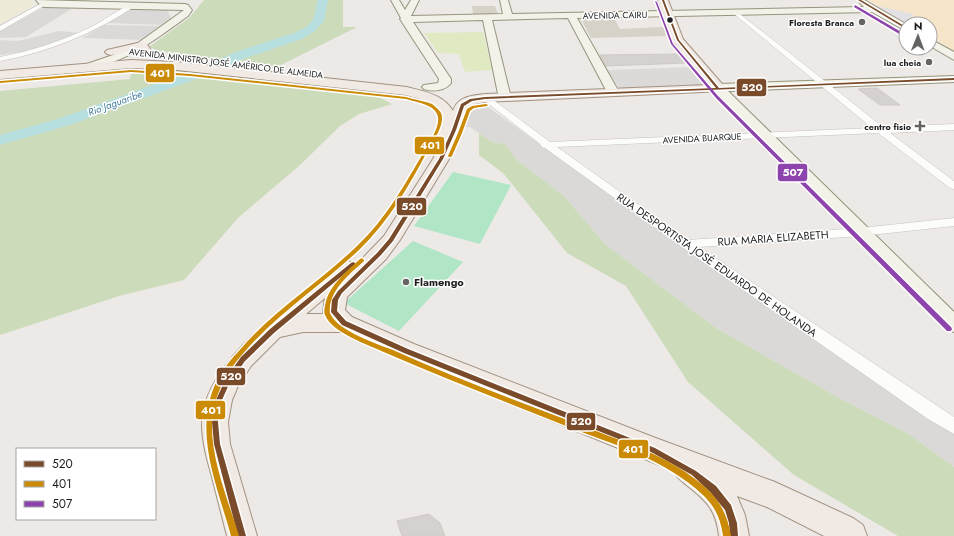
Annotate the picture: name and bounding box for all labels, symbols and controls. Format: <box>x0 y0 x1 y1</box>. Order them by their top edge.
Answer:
street label: AVENIDA CAIRU <box>583 8 647 22</box>
unlabelled marker <box>665 15 675 25</box>
place label: Floresta Branca <box>789 16 854 29</box>
north arrow <box>898 16 938 56</box>
marker: Floresta Branca <box>857 17 867 27</box>
text: N <box>914 18 923 34</box>
street label: AVENIDA MINISTRO JOSÉ AMÉRICO DE ALMEIDA <box>128 45 324 81</box>
place label: lua cheia <box>884 56 921 69</box>
marker: lua cheia <box>924 57 934 67</box>
line badge: 401 <box>145 63 175 83</box>
text: 401 <box>150 65 170 81</box>
line badge: 520 <box>736 78 767 97</box>
text: 520 <box>741 79 763 95</box>
water label: Rio Jaguaribe <box>86 86 144 120</box>
place label: centro fisio <box>864 120 912 133</box>
marker: centro fisio <box>914 120 926 132</box>
street label: AVENIDA BUARQUE <box>662 129 742 147</box>
line badge: 401 <box>414 136 445 155</box>
text: 401 <box>420 137 440 153</box>
line badge: 507 <box>777 163 808 182</box>
text: 507 <box>782 164 804 180</box>
street label: RUA DESPORTISTA JOSÉ EDUARDO DE HOLANDA <box>614 189 821 341</box>
line badge: 520 <box>396 197 427 216</box>
text: 520 <box>401 198 423 214</box>
street label: RUA MARIA ELIZABETH <box>717 226 829 250</box>
place label: Flamengo <box>414 274 464 290</box>
marker: Flamengo <box>401 277 411 287</box>
line badge: 520 <box>216 367 246 386</box>
text: 520 <box>220 368 242 384</box>
line badge: 401 <box>195 400 226 420</box>
text: 401 <box>201 402 221 418</box>
line badge: 520 <box>566 412 596 431</box>
text: 520 <box>570 413 592 429</box>
line badge: 401 <box>618 439 649 459</box>
text: 401 <box>623 441 643 457</box>
legend <box>16 448 156 520</box>
text: 520 <box>52 455 73 473</box>
text: 401 <box>52 475 72 493</box>
text: 507 <box>52 495 73 513</box>

